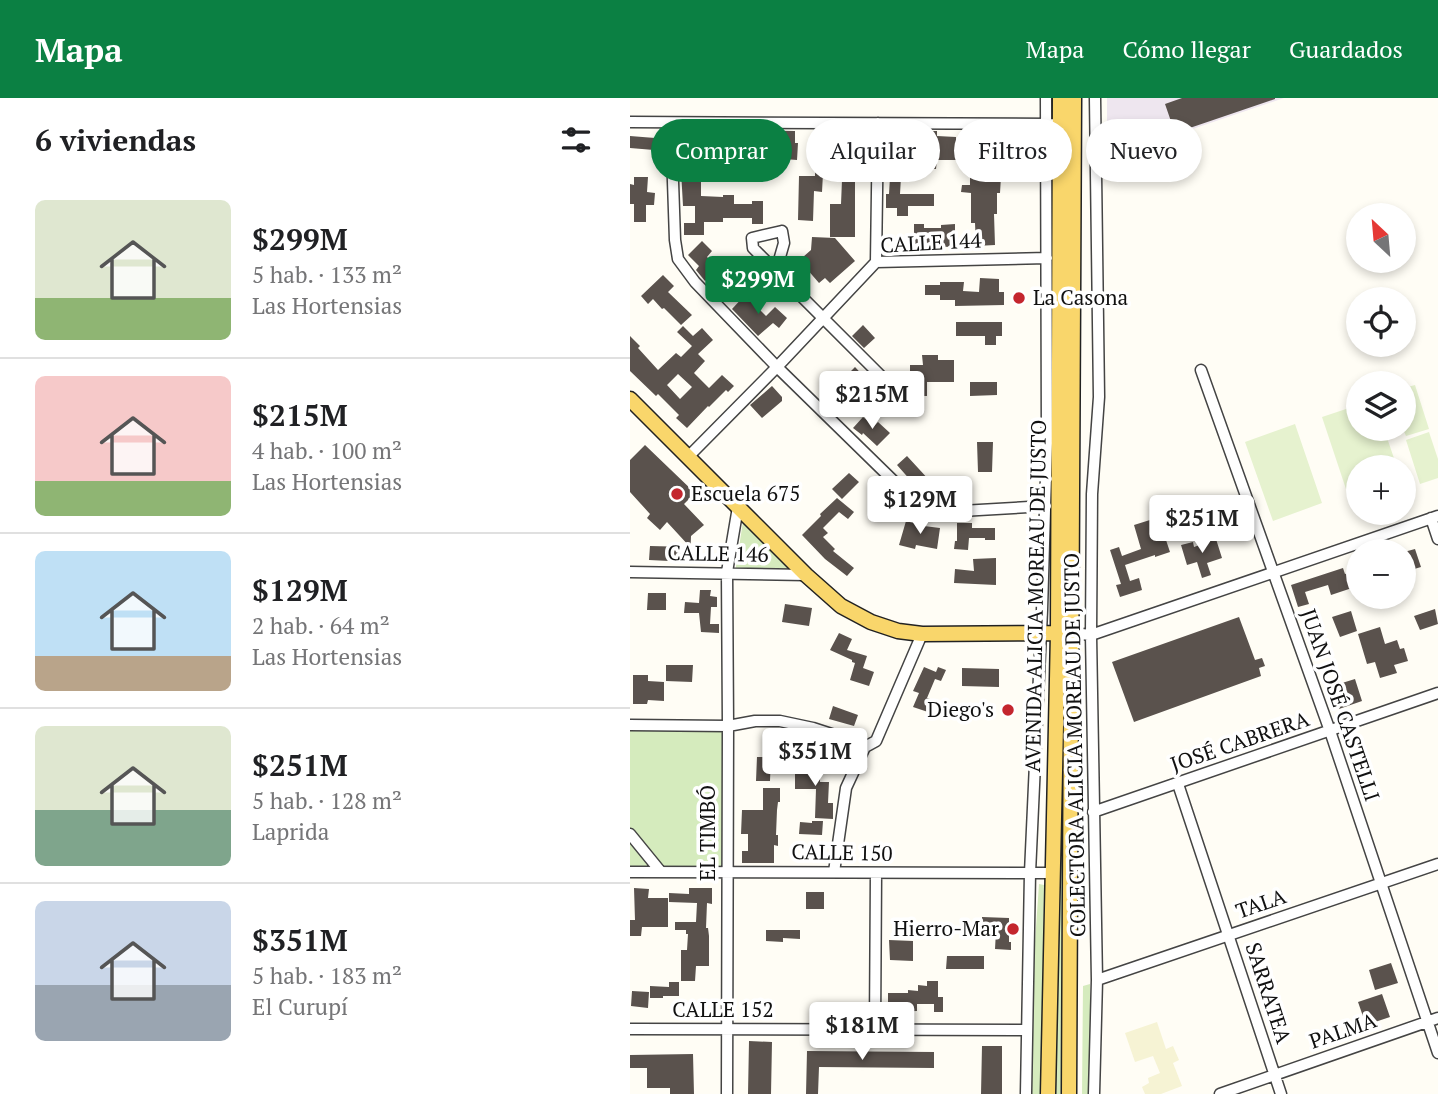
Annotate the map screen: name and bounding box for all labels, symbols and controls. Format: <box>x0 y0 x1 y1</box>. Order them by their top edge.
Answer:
text: Mapa <box>35 28 123 71</box>
text: Mapa <box>1026 33 1084 65</box>
text: Cómo llegar <box>1122 33 1251 65</box>
text: Guardados <box>1289 33 1403 65</box>
chip: Comprar <box>651 119 792 182</box>
chip: Alquilar <box>806 119 940 182</box>
chip: Filtros <box>954 119 1072 182</box>
chip: Nuevo <box>1086 119 1202 182</box>
text: 6 viviendas <box>35 120 196 160</box>
icon: filters <box>557 121 595 159</box>
north arrow <box>1346 203 1416 273</box>
map controls <box>1346 203 1416 609</box>
text: $299M <box>252 219 348 259</box>
street label: CALLE 144 <box>880 225 983 259</box>
icon: home <box>91 228 175 312</box>
pin: $299M <box>709 256 807 316</box>
text: 5 hab. · 133 m² <box>252 259 402 290</box>
text: $299M <box>721 263 795 294</box>
place label: La Casona <box>1033 283 1129 311</box>
button: locate <box>1346 287 1416 357</box>
text: Las Hortensias <box>252 290 402 321</box>
marker: La Casona <box>1011 290 1027 306</box>
button: layers <box>1346 371 1416 441</box>
pin: $215M <box>823 372 921 431</box>
text: $215M <box>835 378 909 409</box>
text: $215M <box>252 395 348 435</box>
icon: home <box>91 404 175 488</box>
street label: AVENIDA ALICIA MOREAU DE JUSTO <box>1018 419 1052 773</box>
text: 4 hab. · 100 m² <box>252 435 402 466</box>
button: + <box>1346 455 1416 525</box>
text: Las Hortensias <box>252 466 402 497</box>
pin: $129M <box>871 476 969 536</box>
place label: Escuela 675 <box>691 479 800 507</box>
text: $129M <box>883 483 957 514</box>
marker: Escuela 675 <box>669 486 685 502</box>
pin: $251M <box>1153 496 1251 555</box>
text: $251M <box>1165 502 1239 533</box>
street label: CALLE 146 <box>667 538 769 568</box>
button: − <box>1346 539 1416 609</box>
street label: COLECTORA ALICIA MOREAU DE JUSTO <box>1057 553 1091 937</box>
text: $129M <box>252 570 348 610</box>
icon: home <box>91 579 175 663</box>
street label: JUAN JOSÉ CASTELLI <box>1295 605 1387 805</box>
text: 2 hab. · 64 m² <box>252 610 390 641</box>
text: Las Hortensias <box>252 641 402 672</box>
place label: Diego's <box>927 695 994 723</box>
marker: Diego's <box>1000 702 1016 718</box>
street label: JOSÉ CABRERA <box>1167 704 1313 778</box>
pin: $351M <box>766 728 864 788</box>
text: $351M <box>778 735 852 766</box>
text: $251M <box>252 745 348 785</box>
icon: home <box>91 754 175 838</box>
text: 5 hab. · 128 m² <box>252 785 402 816</box>
street label: EL TIMBÓ <box>693 785 721 881</box>
text: Laprida <box>252 816 329 847</box>
street label: CALLE 150 <box>791 837 893 867</box>
street label: TALA <box>1232 881 1290 925</box>
place label: Hierro-Mar <box>893 914 999 942</box>
text: $351M <box>252 920 348 960</box>
marker: Hierro-Mar <box>1005 921 1021 937</box>
icon: home <box>91 929 175 1013</box>
street label: SARRATEA <box>1239 939 1299 1047</box>
text: 5 hab. · 183 m² <box>252 960 402 991</box>
text: El Curupí <box>252 991 348 1022</box>
street label: CALLE 152 <box>672 995 774 1023</box>
pin: $181M <box>813 1002 911 1062</box>
street label: PALMA <box>1305 1005 1381 1055</box>
text: $181M <box>825 1009 899 1040</box>

